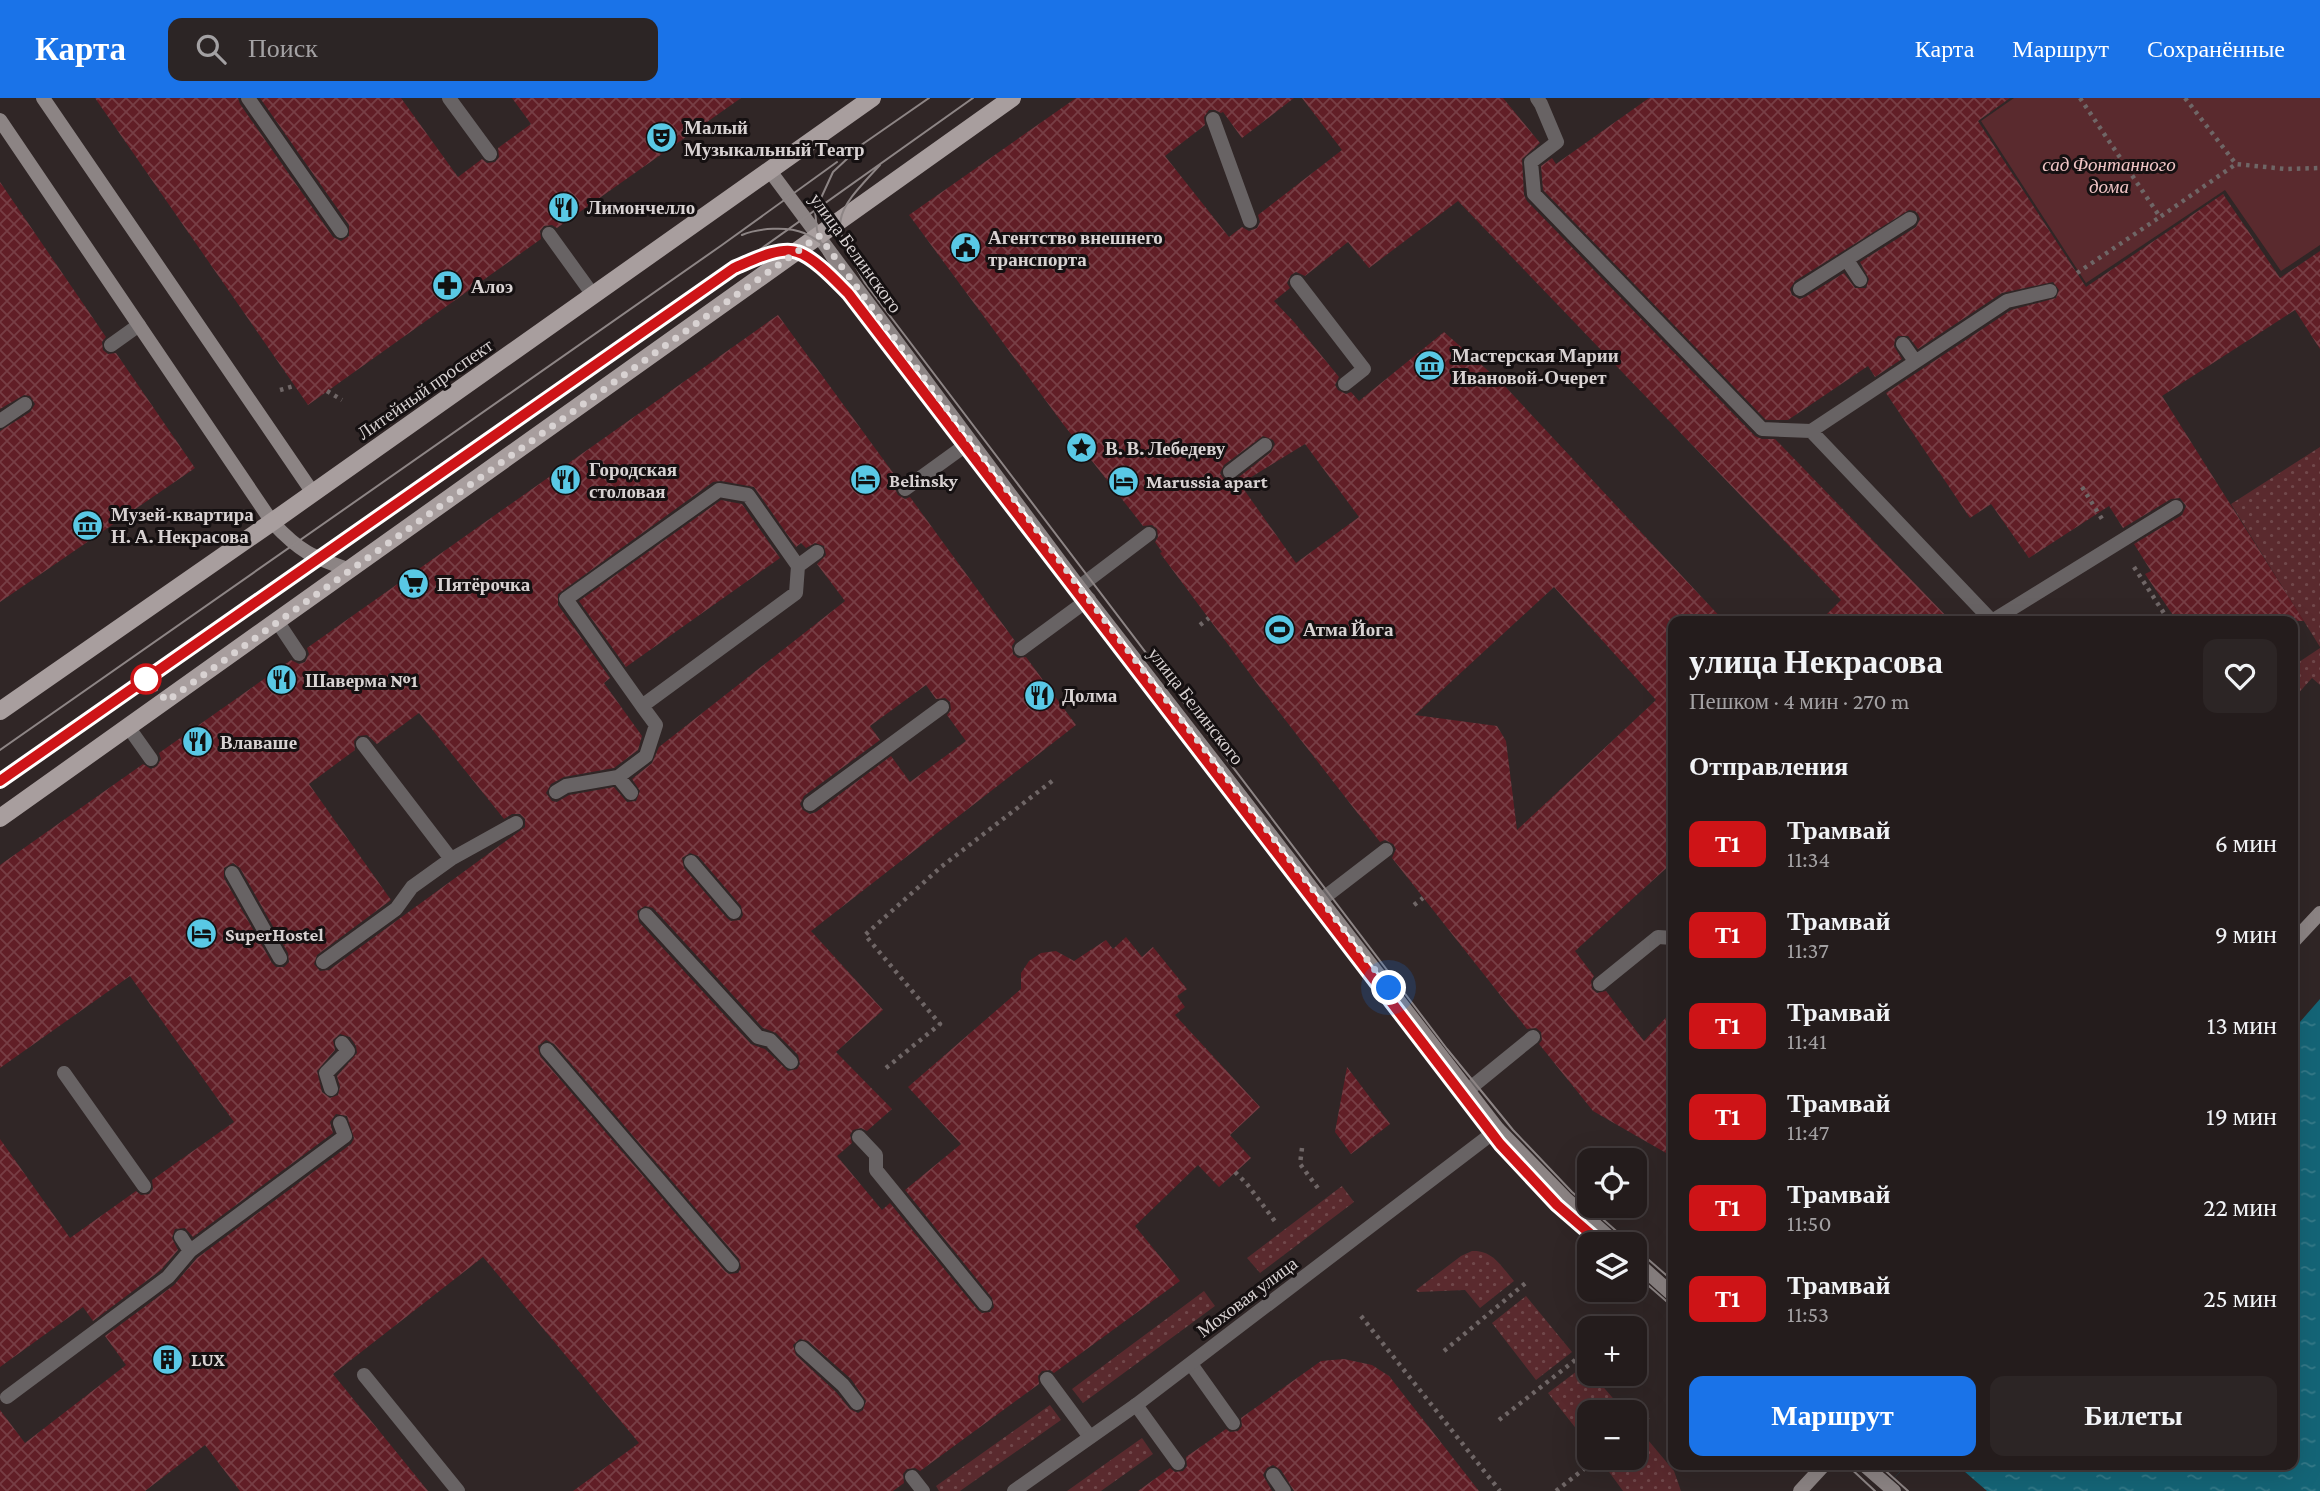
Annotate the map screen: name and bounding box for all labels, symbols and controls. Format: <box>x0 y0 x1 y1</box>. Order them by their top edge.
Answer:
search box <box>168 18 658 81</box>
text: Карта <box>35 30 126 67</box>
icon: search <box>192 30 230 68</box>
text: Поиск <box>248 34 318 63</box>
text: Карта <box>1915 35 1974 62</box>
text: Маршрут <box>2012 35 2109 62</box>
text: Сохранённые <box>2147 35 2285 62</box>
place label: Малый Музыкальный Театр <box>684 117 865 160</box>
theatre icon: Малый Музыкальный Театр <box>644 121 678 155</box>
park label: сад Фонтанного дома <box>2042 154 2176 197</box>
street label: улица Белинского <box>806 189 906 317</box>
restaurant icon: Лимончелло <box>547 190 581 224</box>
place label: Лимончелло <box>587 197 695 218</box>
place label: Агентство внешнего транспорта <box>988 227 1163 270</box>
public building icon: Агентство внешнего транспорта <box>948 231 982 265</box>
pharmacy icon: Алоэ <box>431 269 465 303</box>
place label: Алоэ <box>471 276 513 297</box>
street label: Литейный проспект <box>353 334 497 444</box>
place label: Мастерская Марии Ивановой-Очерет <box>1452 345 1619 388</box>
museum icon: Мастерская Марии Ивановой-Очерет <box>1412 349 1446 383</box>
place icon: В. В. Лебедеву <box>1065 431 1099 465</box>
place label: В. В. Лебедеву <box>1105 438 1226 459</box>
place label: Городская столовая <box>589 459 677 502</box>
restaurant icon: Городская столовая <box>549 463 583 497</box>
hotel icon: Belinsky <box>849 463 883 497</box>
hotel icon: Marussia apart <box>1106 464 1140 498</box>
place label: Belinsky <box>889 470 959 491</box>
place label: Marussia apart <box>1146 471 1268 492</box>
place label: Музей-квартира Н. А. Некрасова <box>111 504 254 547</box>
museum icon: Музей-квартира Н. А. Некрасова <box>71 508 105 542</box>
supermarket icon: Пятёрочка <box>397 567 431 601</box>
place label: Пятёрочка <box>437 574 531 595</box>
sports icon: Атма Йога <box>1263 612 1297 646</box>
place label: Атма Йога <box>1303 619 1394 640</box>
button: heart <box>2203 639 2277 713</box>
street label: улица Белинского <box>1144 643 1248 769</box>
text: улица Некрасова <box>1689 643 1943 680</box>
restaurant icon: Шаверма №1 <box>265 663 299 697</box>
unlabelled marker <box>131 664 161 694</box>
place label: Шаверма №1 <box>305 670 418 691</box>
restaurant icon: Долма <box>1022 678 1056 712</box>
place label: Долма <box>1062 685 1118 706</box>
text: Пешком · 4 мин · 270 m <box>1689 688 1909 714</box>
restaurant icon: Влаваше <box>180 725 214 759</box>
place label: Влаваше <box>220 732 297 753</box>
text: Отправления <box>1689 752 1848 781</box>
text: Трамвай <box>1787 816 1891 845</box>
text: 6 мин <box>2215 829 2277 858</box>
text: Т1 <box>1715 830 1740 857</box>
text: 11:34 <box>1787 846 1830 872</box>
text: Трамвай <box>1787 907 1891 936</box>
hotel icon: SuperHostel <box>185 917 219 951</box>
text: 9 мин <box>2215 920 2277 949</box>
text: Т1 <box>1715 921 1740 948</box>
place label: SuperHostel <box>225 924 324 945</box>
text: 11:37 <box>1787 937 1829 963</box>
your location <box>1371 970 1406 1005</box>
text: Трамвай <box>1787 998 1891 1027</box>
text: 13 мин <box>2207 1011 2277 1040</box>
text: Т1 <box>1715 1012 1740 1039</box>
text: 11:41 <box>1787 1028 1827 1054</box>
text: Трамвай <box>1787 1089 1891 1118</box>
text: 19 мин <box>2206 1102 2277 1131</box>
text: Т1 <box>1715 1103 1740 1130</box>
text: 11:47 <box>1787 1119 1829 1145</box>
map controls <box>1577 1148 1647 1470</box>
button: locate <box>1577 1148 1647 1218</box>
text: Трамвай <box>1787 1180 1891 1209</box>
text: 22 мин <box>2203 1193 2277 1222</box>
text: Т1 <box>1715 1194 1740 1221</box>
text: 11:50 <box>1787 1210 1831 1236</box>
button: layers <box>1577 1232 1647 1302</box>
street label: Моховая улица <box>1193 1252 1302 1342</box>
text: Трамвай <box>1787 1271 1891 1300</box>
text: 25 мин <box>2203 1284 2277 1313</box>
text: Т1 <box>1715 1285 1740 1312</box>
text: 11:53 <box>1787 1301 1829 1327</box>
button: + <box>1577 1316 1647 1386</box>
building icon: LUX <box>151 1342 185 1376</box>
place label: LUX <box>191 1349 226 1370</box>
button: Маршрут <box>1689 1376 1976 1456</box>
button: Билеты <box>1990 1376 2277 1456</box>
button: − <box>1577 1400 1647 1470</box>

